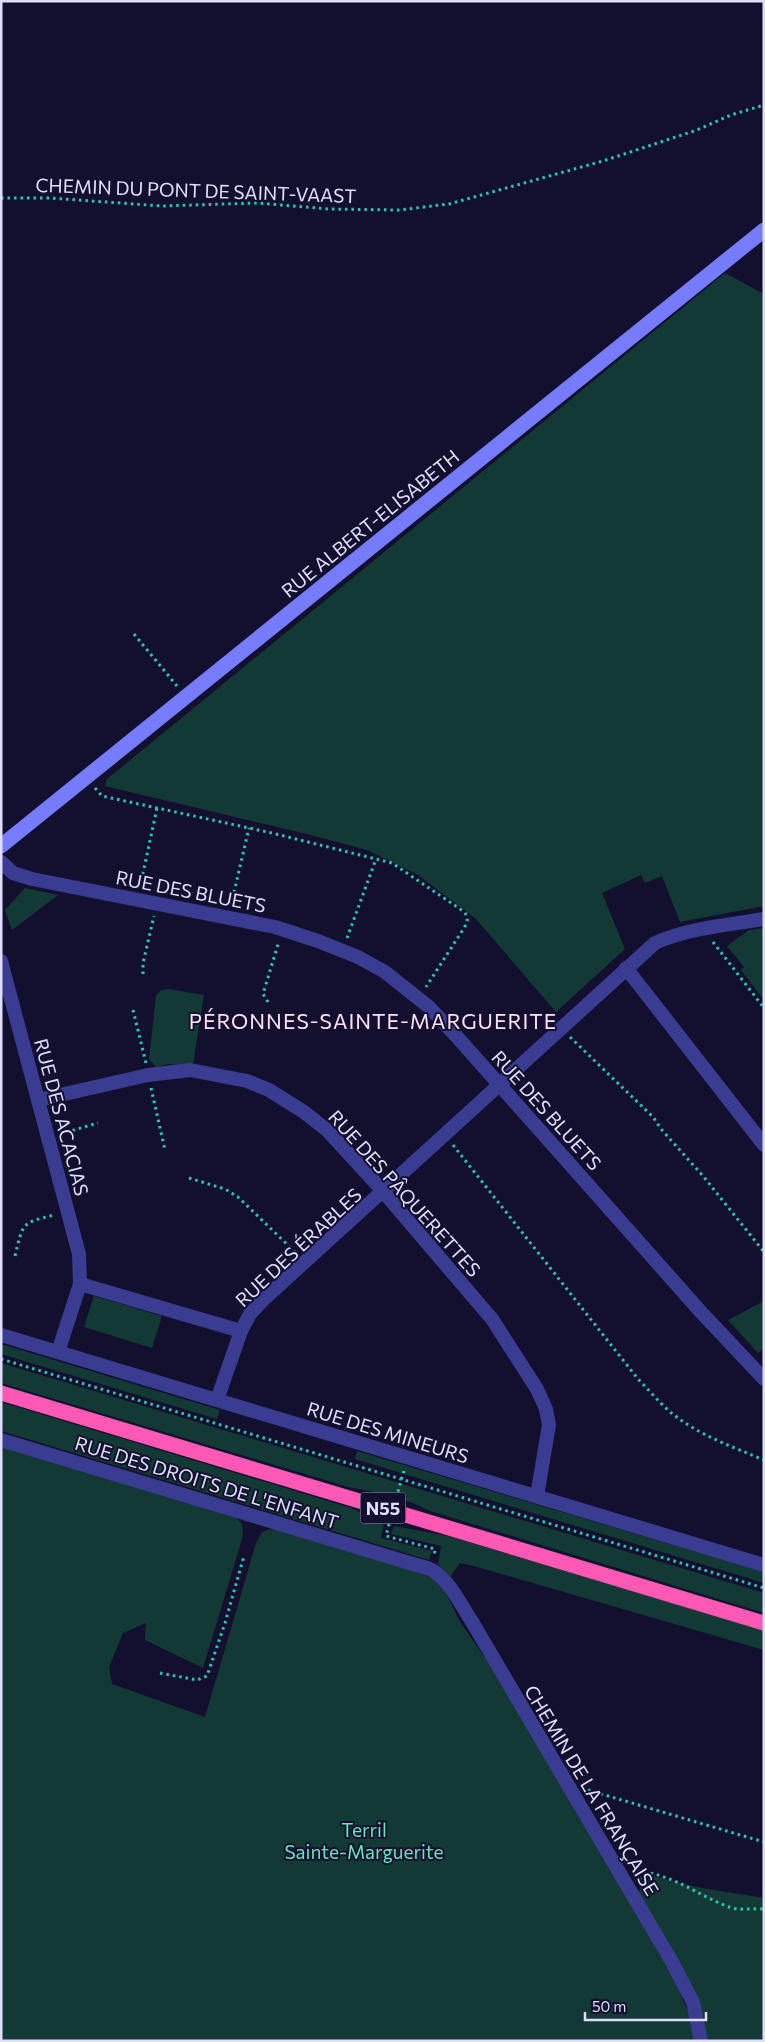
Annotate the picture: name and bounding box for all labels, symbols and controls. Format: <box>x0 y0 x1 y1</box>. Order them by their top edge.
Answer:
street label: CHEMIN DU PONT DE SAINT-VAAST <box>35 173 357 207</box>
street label: RUE ALBERT-ELISABETH <box>277 444 463 602</box>
street label: RUE DES BLUETS <box>114 865 268 917</box>
district label: PÉRONNES-SAINTE-MARGUERITE <box>189 1008 557 1033</box>
street label: RUE DES ACACIAS <box>30 1036 94 1198</box>
street label: RUE DES BLUETS <box>487 1046 607 1174</box>
street label: RUE DES PÂQUERETTES <box>324 1105 486 1281</box>
street label: RUE DES ÉRABLES <box>230 1183 366 1311</box>
street label: RUE DES MINEURS <box>304 1396 472 1468</box>
street label: RUE DES DROITS DE L'ENFANT <box>72 1431 342 1533</box>
road number: N55 <box>360 1492 406 1524</box>
street label: CHEMIN DE LA FRANÇAISE <box>520 1681 664 1899</box>
park label: Terril Sainte-Marguerite <box>284 1818 444 1863</box>
scale bar <box>585 1990 706 2022</box>
text: 50 m <box>592 1997 626 2015</box>

